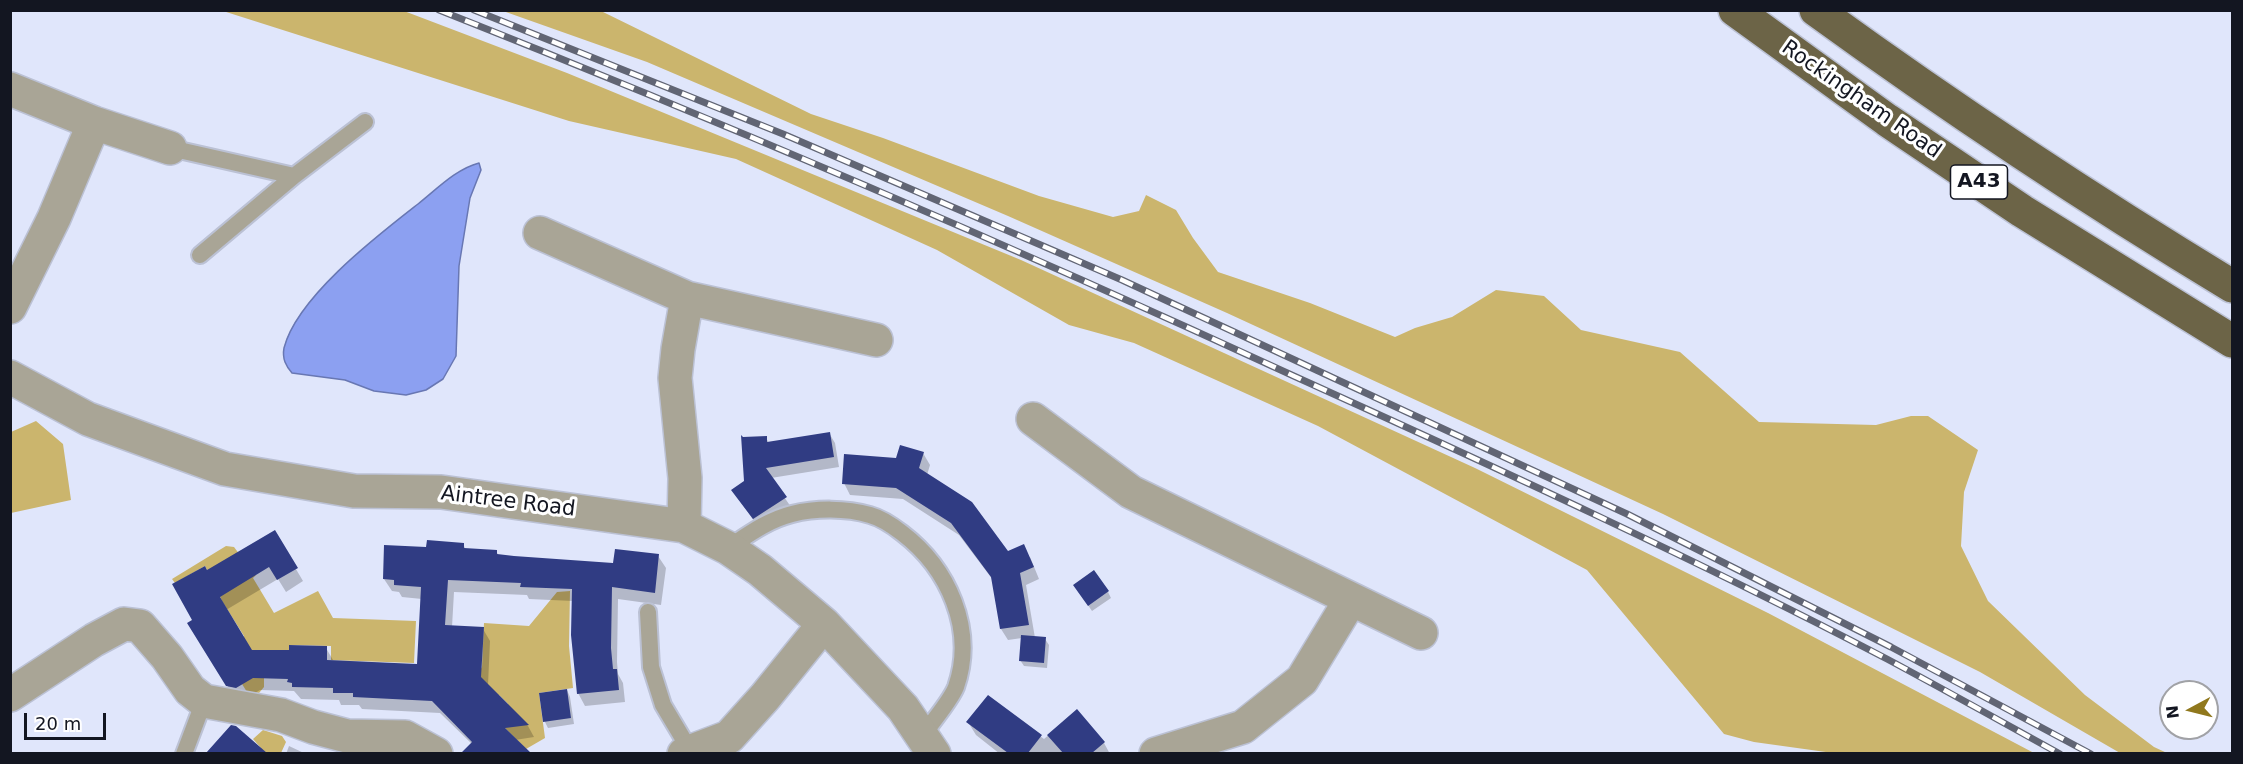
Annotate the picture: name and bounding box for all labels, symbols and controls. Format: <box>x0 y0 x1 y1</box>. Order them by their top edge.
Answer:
street label: Rockingham Road <box>1776 36 1946 164</box>
road number: A43 <box>1950 165 2008 199</box>
street label: Aintree Road <box>439 481 577 523</box>
north arrow <box>2159 680 2219 740</box>
scale bar <box>27 701 110 739</box>
text: N <box>2162 704 2183 720</box>
text: 20 m <box>35 713 81 734</box>

